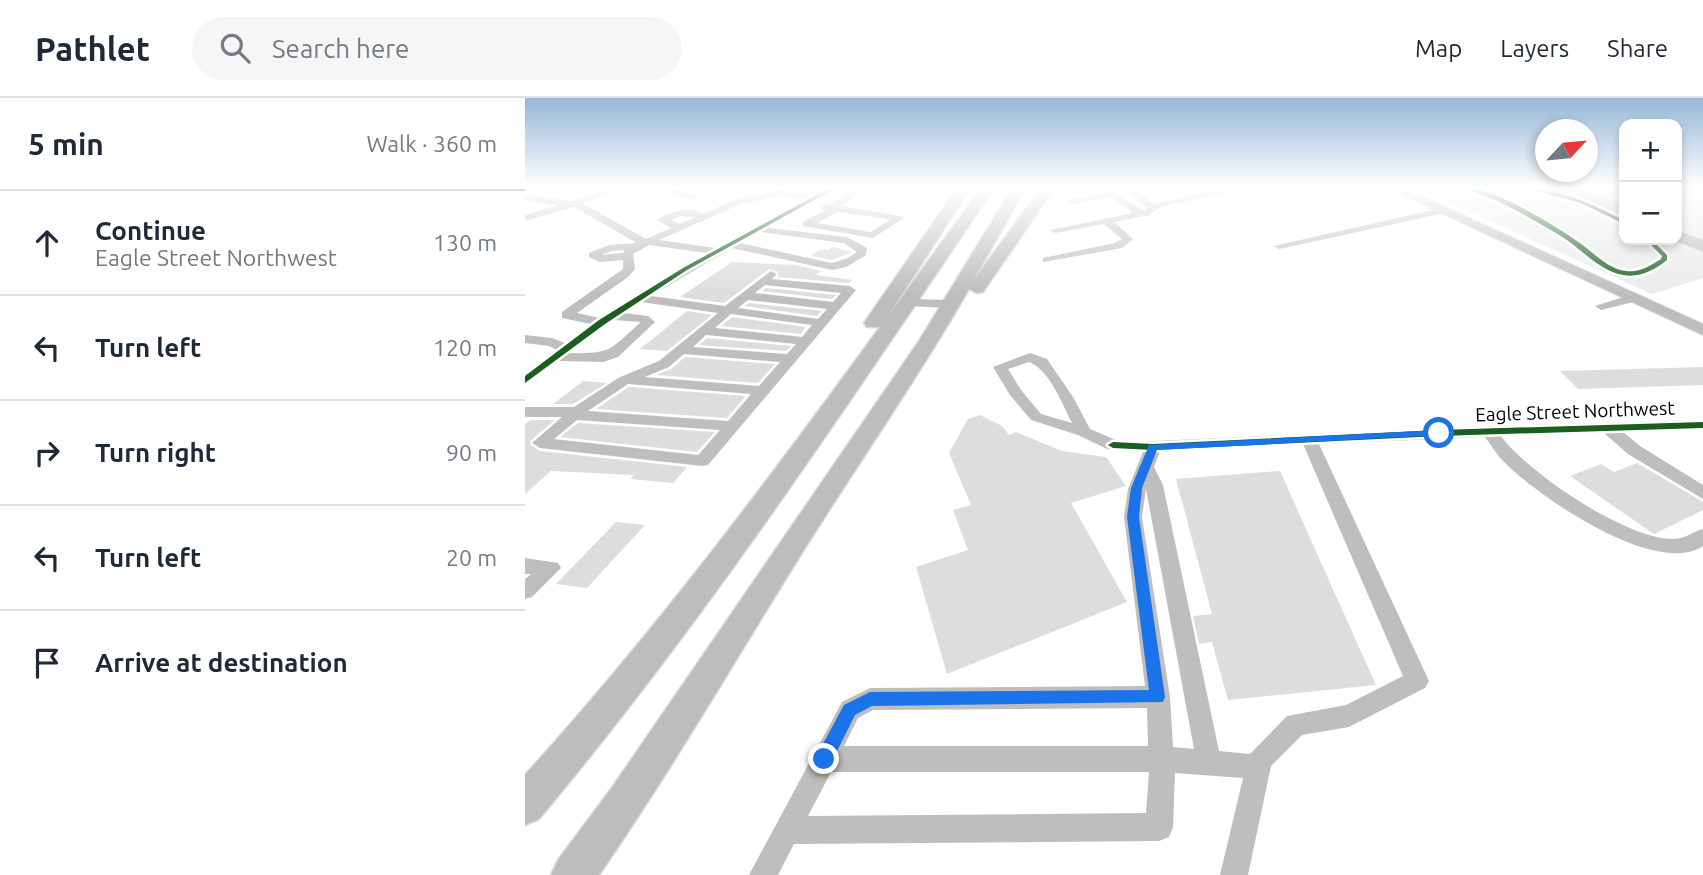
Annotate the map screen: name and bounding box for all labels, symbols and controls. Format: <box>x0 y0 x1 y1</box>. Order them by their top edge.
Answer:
search box <box>192 17 682 80</box>
icon: search <box>216 29 254 67</box>
text: Pathlet <box>35 30 150 67</box>
text: Search here <box>272 34 409 63</box>
text: Map <box>1415 35 1462 62</box>
text: Layers <box>1500 35 1569 62</box>
text: Share <box>1607 35 1668 62</box>
north arrow <box>1535 119 1598 182</box>
map controls <box>1619 119 1682 245</box>
button: + <box>1619 119 1682 182</box>
text: 5 min <box>28 127 104 161</box>
text: Walk · 360 m <box>366 131 497 156</box>
button: − <box>1619 182 1682 245</box>
text: Continue <box>95 216 206 245</box>
icon: ahead <box>28 224 66 262</box>
text: 130 m <box>433 230 497 255</box>
text: Eagle Street Northwest <box>95 245 337 270</box>
icon: left <box>28 329 66 367</box>
text: Turn left <box>95 333 201 362</box>
text: 120 m <box>433 335 497 360</box>
street label: Eagle Street Northwest <box>1475 397 1676 425</box>
route start <box>1423 417 1454 448</box>
icon: right <box>28 434 66 472</box>
text: Turn right <box>95 438 216 467</box>
text: 90 m <box>446 440 497 465</box>
icon: left <box>28 539 66 577</box>
text: Turn left <box>95 543 201 572</box>
text: 20 m <box>446 545 497 570</box>
icon: arrive <box>28 644 66 682</box>
text: Arrive at destination <box>95 648 348 677</box>
route end <box>808 743 839 774</box>

